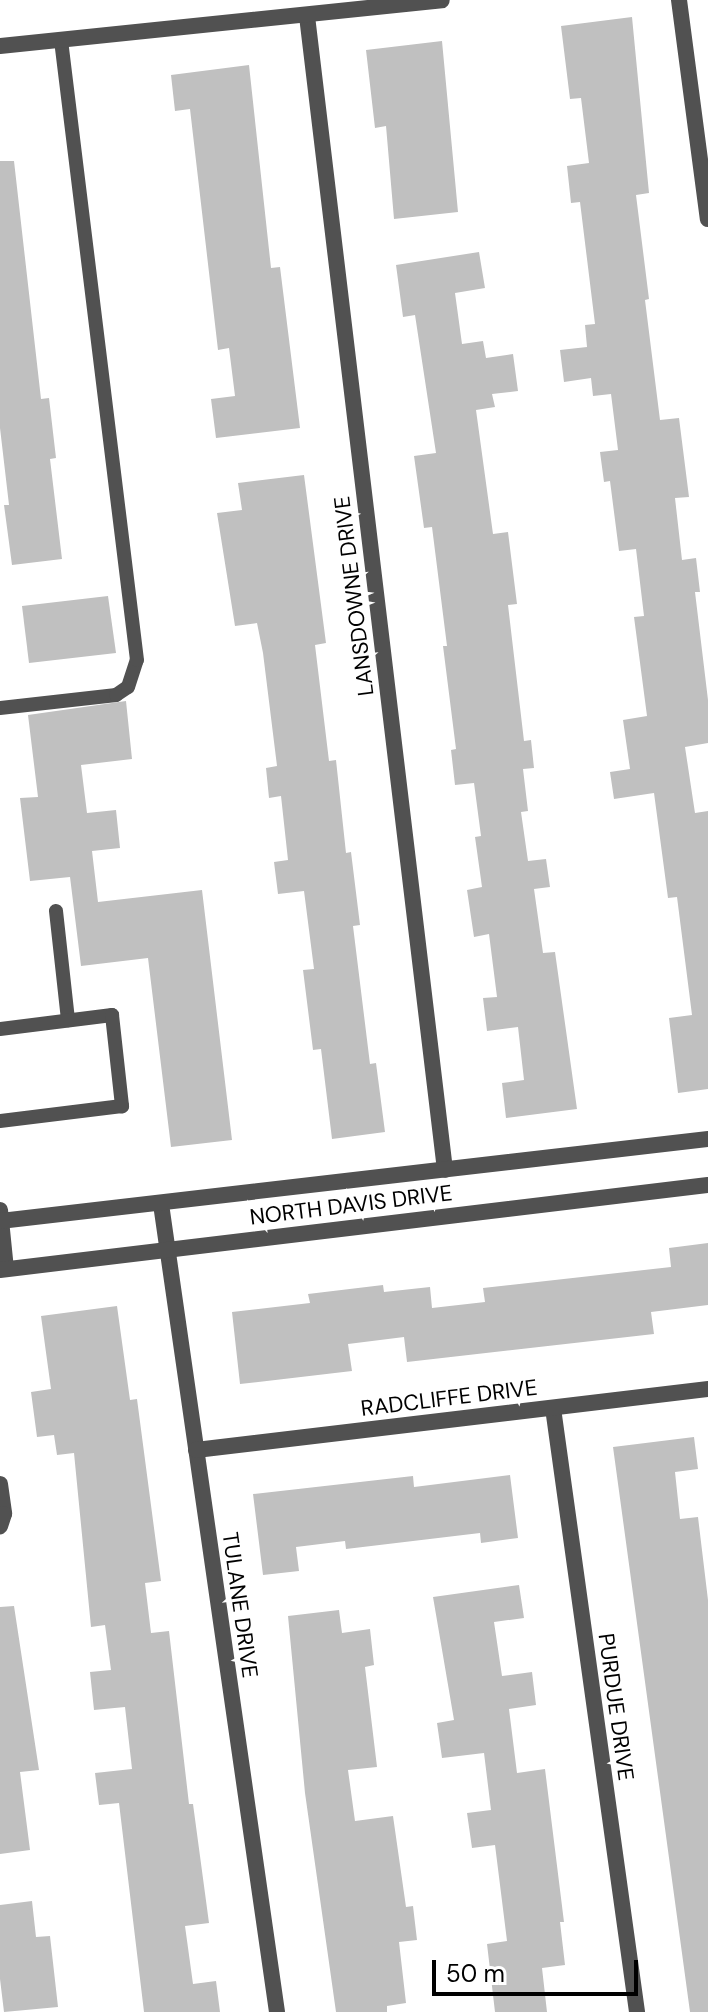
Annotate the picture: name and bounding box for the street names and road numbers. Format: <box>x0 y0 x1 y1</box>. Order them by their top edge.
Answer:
street label: LANSDOWNE DRIVE <box>329 495 379 697</box>
street label: NORTH DAVIS DRIVE <box>248 1179 454 1231</box>
street label: RADCLIFFE DRIVE <box>359 1374 539 1422</box>
street label: TULANE DRIVE <box>217 1530 263 1680</box>
street label: PURDUE DRIVE <box>593 1632 639 1782</box>

